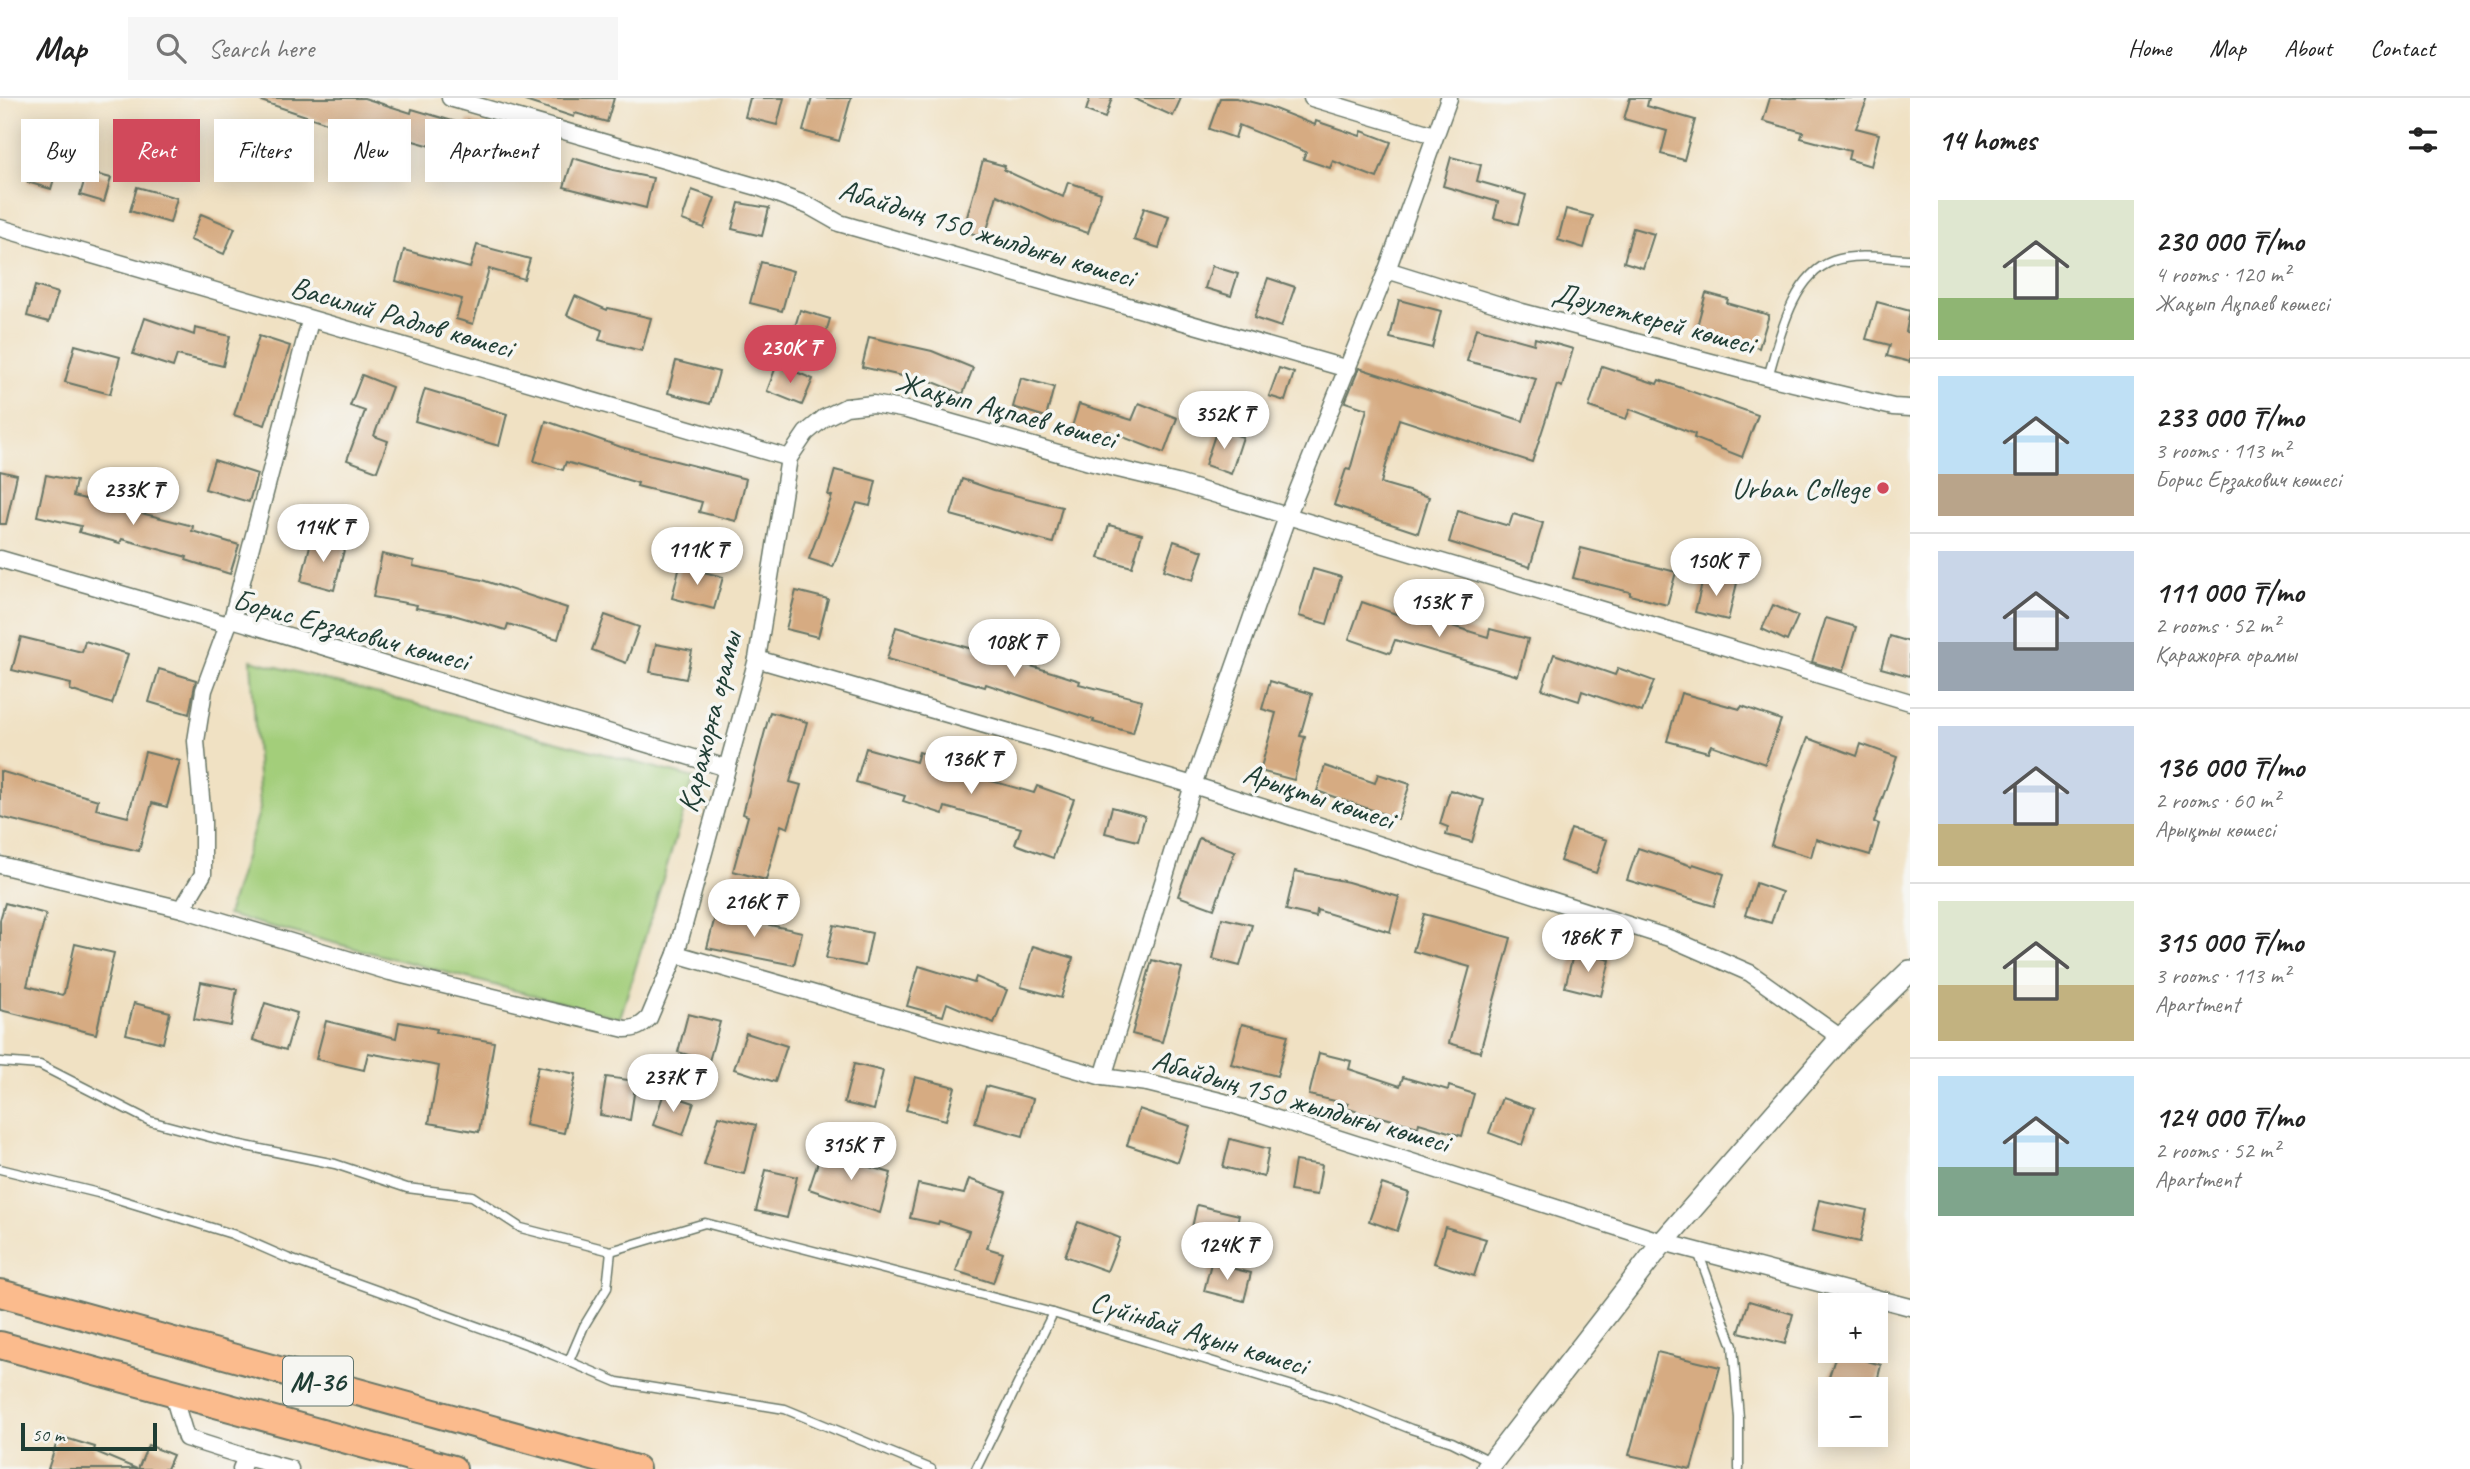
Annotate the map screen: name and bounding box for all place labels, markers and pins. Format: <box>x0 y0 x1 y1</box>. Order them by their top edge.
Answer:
pin: 230K ₸ <box>733 326 847 385</box>
pin: 352K ₸ <box>1167 392 1281 451</box>
pin: 233K ₸ <box>76 468 190 527</box>
place label: Urban College <box>1731 469 1871 507</box>
marker: Urban College <box>1875 480 1891 496</box>
pin: 114K ₸ <box>266 504 380 564</box>
pin: 111K ₸ <box>640 528 754 587</box>
pin: 150K ₸ <box>1659 538 1773 598</box>
pin: 153K ₸ <box>1382 580 1496 639</box>
pin: 108K ₸ <box>957 620 1071 679</box>
pin: 136K ₸ <box>914 736 1028 796</box>
pin: 216K ₸ <box>697 880 811 939</box>
pin: 186K ₸ <box>1531 914 1645 974</box>
pin: 237K ₸ <box>616 1054 730 1114</box>
pin: 315K ₸ <box>794 1122 908 1182</box>
pin: 124K ₸ <box>1170 1222 1284 1282</box>

